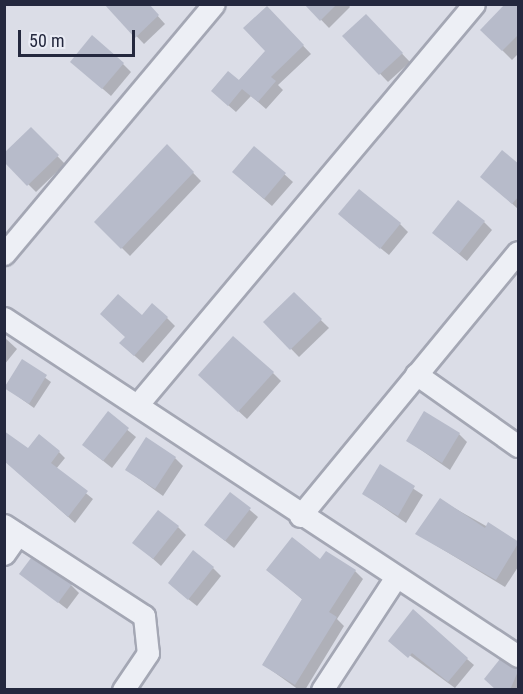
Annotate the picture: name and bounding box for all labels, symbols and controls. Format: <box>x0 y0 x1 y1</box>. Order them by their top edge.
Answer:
scale bar <box>21 18 138 56</box>
text: 50 m <box>29 30 64 51</box>

